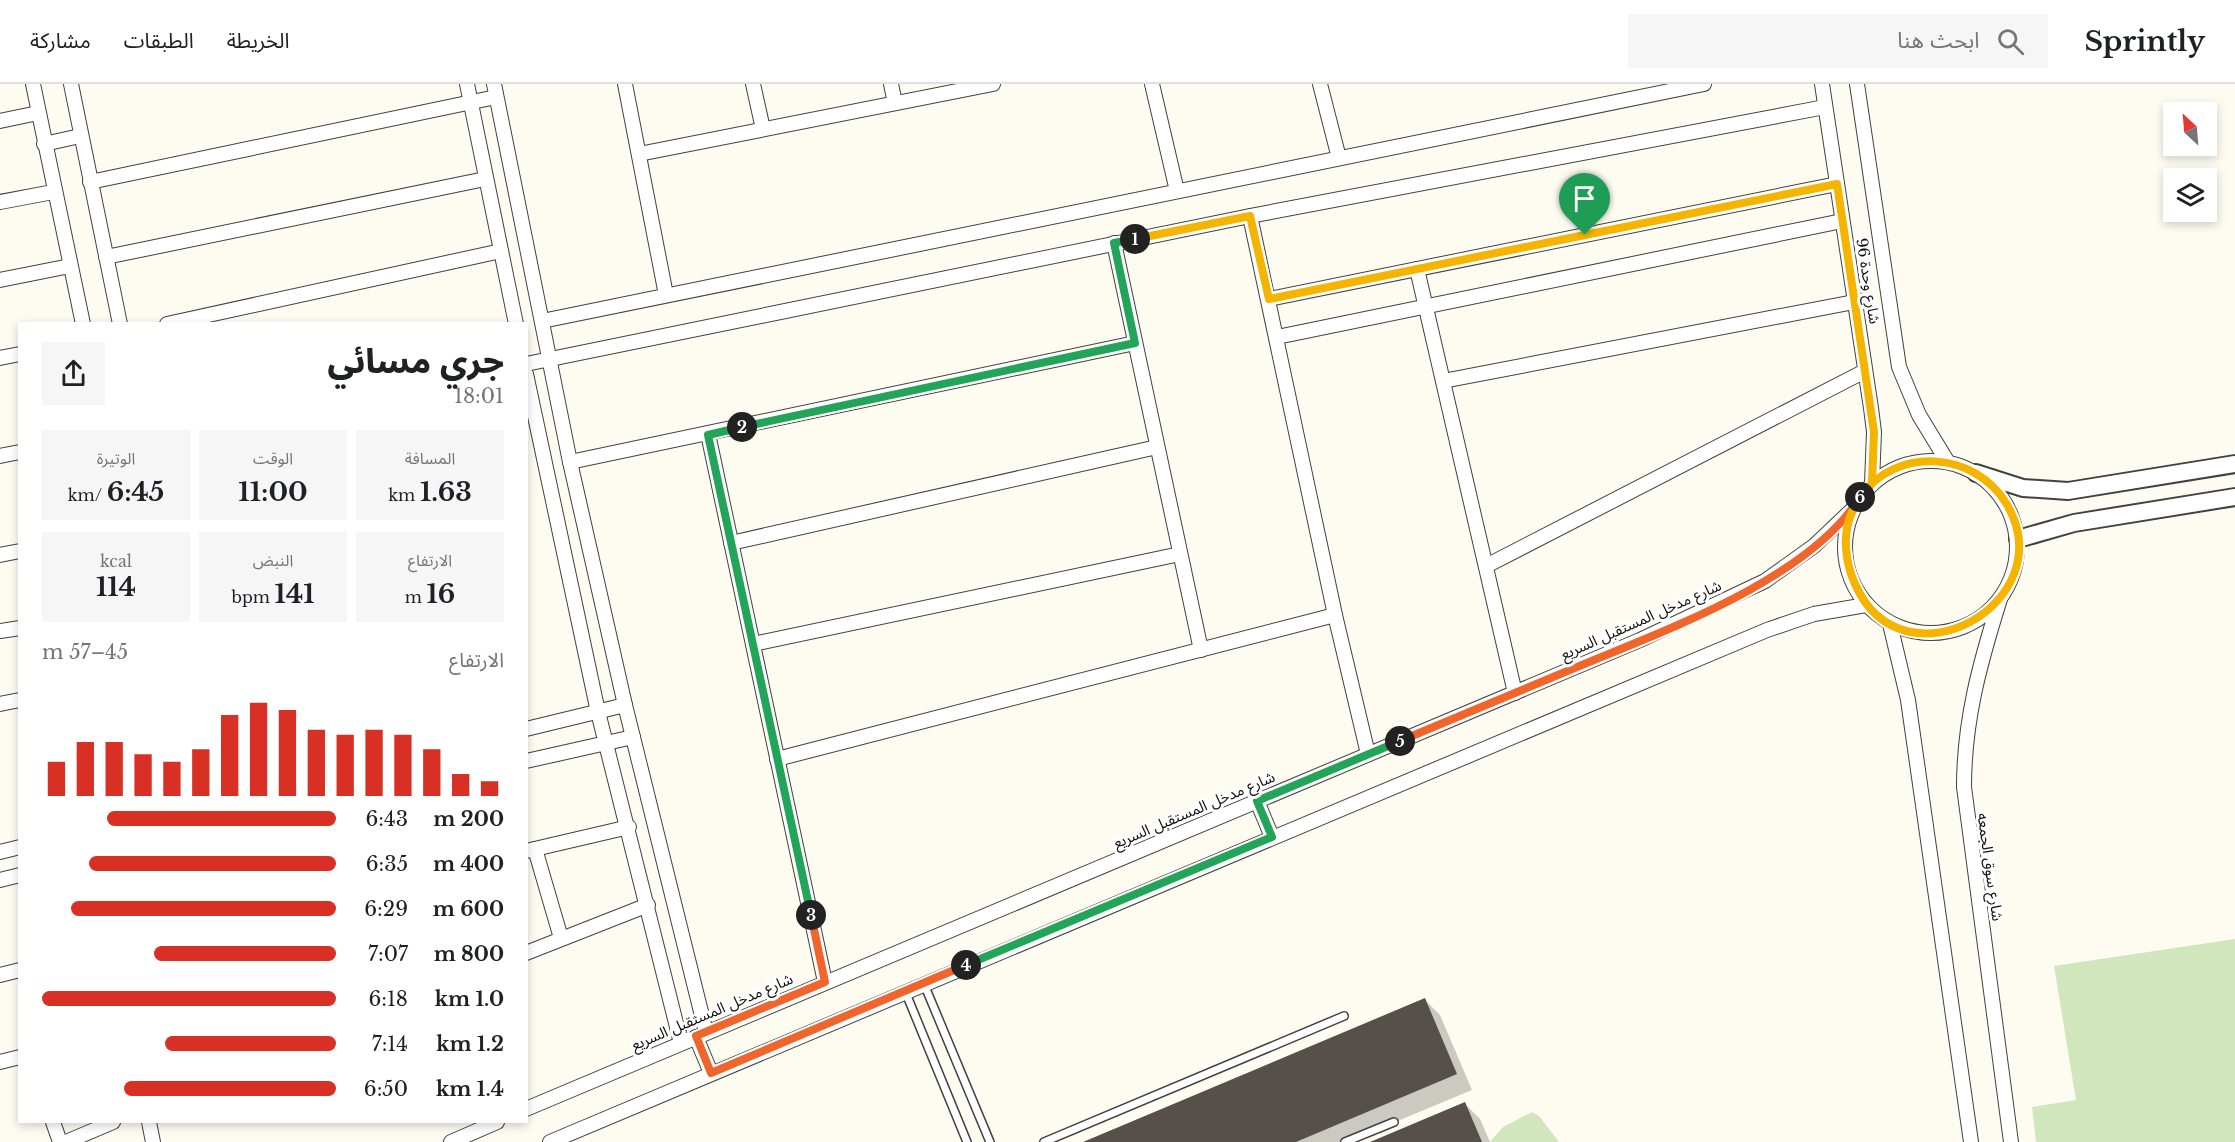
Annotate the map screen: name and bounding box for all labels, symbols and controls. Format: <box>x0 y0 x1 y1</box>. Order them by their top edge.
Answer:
search box <box>1628 14 2048 68</box>
text: Sprintly <box>2084 24 2205 59</box>
icon: search <box>1994 25 2027 58</box>
text: ابحث هنا <box>1897 27 1979 54</box>
text: مشاركة <box>30 28 91 54</box>
text: الطبقات <box>124 28 194 54</box>
text: الخريطة <box>227 28 290 54</box>
north arrow <box>2163 102 2217 156</box>
map controls <box>2163 102 2217 222</box>
button: layers <box>2163 168 2217 222</box>
pin <box>1559 173 1610 235</box>
icon: arrive <box>1568 182 1601 215</box>
pin: 1 <box>1120 224 1150 254</box>
text: 1 <box>1132 229 1138 249</box>
street label: شارع وحدة 96 <box>1849 237 1885 326</box>
text: جري مسائي <box>327 341 504 382</box>
button: share <box>42 342 105 405</box>
text: 18:01 <box>454 384 504 408</box>
pin: 2 <box>727 412 757 442</box>
text: 2 <box>737 417 747 437</box>
text: الوتيرة <box>97 448 135 468</box>
text: الوقت <box>253 448 293 468</box>
text: المسافة <box>405 448 455 468</box>
text: 6:45 <box>107 476 164 508</box>
text: 11:00 <box>238 476 308 508</box>
text: 1.63 <box>420 476 472 508</box>
pin: 6 <box>1845 482 1875 512</box>
text: /km <box>68 485 107 505</box>
text: km <box>388 485 420 505</box>
text: 6 <box>1855 487 1865 507</box>
text: النبض <box>253 550 293 570</box>
text: الارتفاع <box>408 550 452 570</box>
text: kcal <box>100 551 132 571</box>
text: 114 <box>96 571 136 603</box>
street label: شارع مدخل المستقبل السريع <box>1557 575 1726 666</box>
text: 141 <box>275 578 315 610</box>
text: 16 <box>426 578 455 610</box>
text: bpm <box>231 587 275 607</box>
text: m <box>405 587 426 607</box>
text: 45–57 m <box>42 640 128 664</box>
text: الارتفاع <box>449 648 504 672</box>
pin: 5 <box>1385 726 1415 756</box>
text: 5 <box>1395 731 1405 751</box>
street label: شارع مدخل المستقبل السريع <box>1110 767 1279 855</box>
text: 6:43 <box>365 807 408 831</box>
text: 200 m <box>433 807 504 831</box>
street label: شارع سوق الجمعه <box>1971 812 2008 923</box>
text: 6:35 <box>366 852 408 876</box>
text: 400 m <box>433 852 504 876</box>
text: 6:29 <box>364 897 408 921</box>
text: 600 m <box>433 897 504 921</box>
pin: 3 <box>796 900 826 930</box>
text: 3 <box>806 905 816 925</box>
text: 7:07 <box>368 942 408 966</box>
text: 800 m <box>434 942 504 966</box>
pin: 4 <box>951 950 981 980</box>
text: 4 <box>961 955 971 975</box>
street label: شارع مدخل المستقبل السريع <box>628 969 797 1057</box>
text: 6:18 <box>368 987 408 1011</box>
text: 1.0 km <box>435 987 504 1011</box>
text: 7:14 <box>372 1032 408 1056</box>
text: 1.2 km <box>436 1032 504 1056</box>
text: 6:50 <box>364 1077 408 1101</box>
text: 1.4 km <box>436 1077 504 1101</box>

